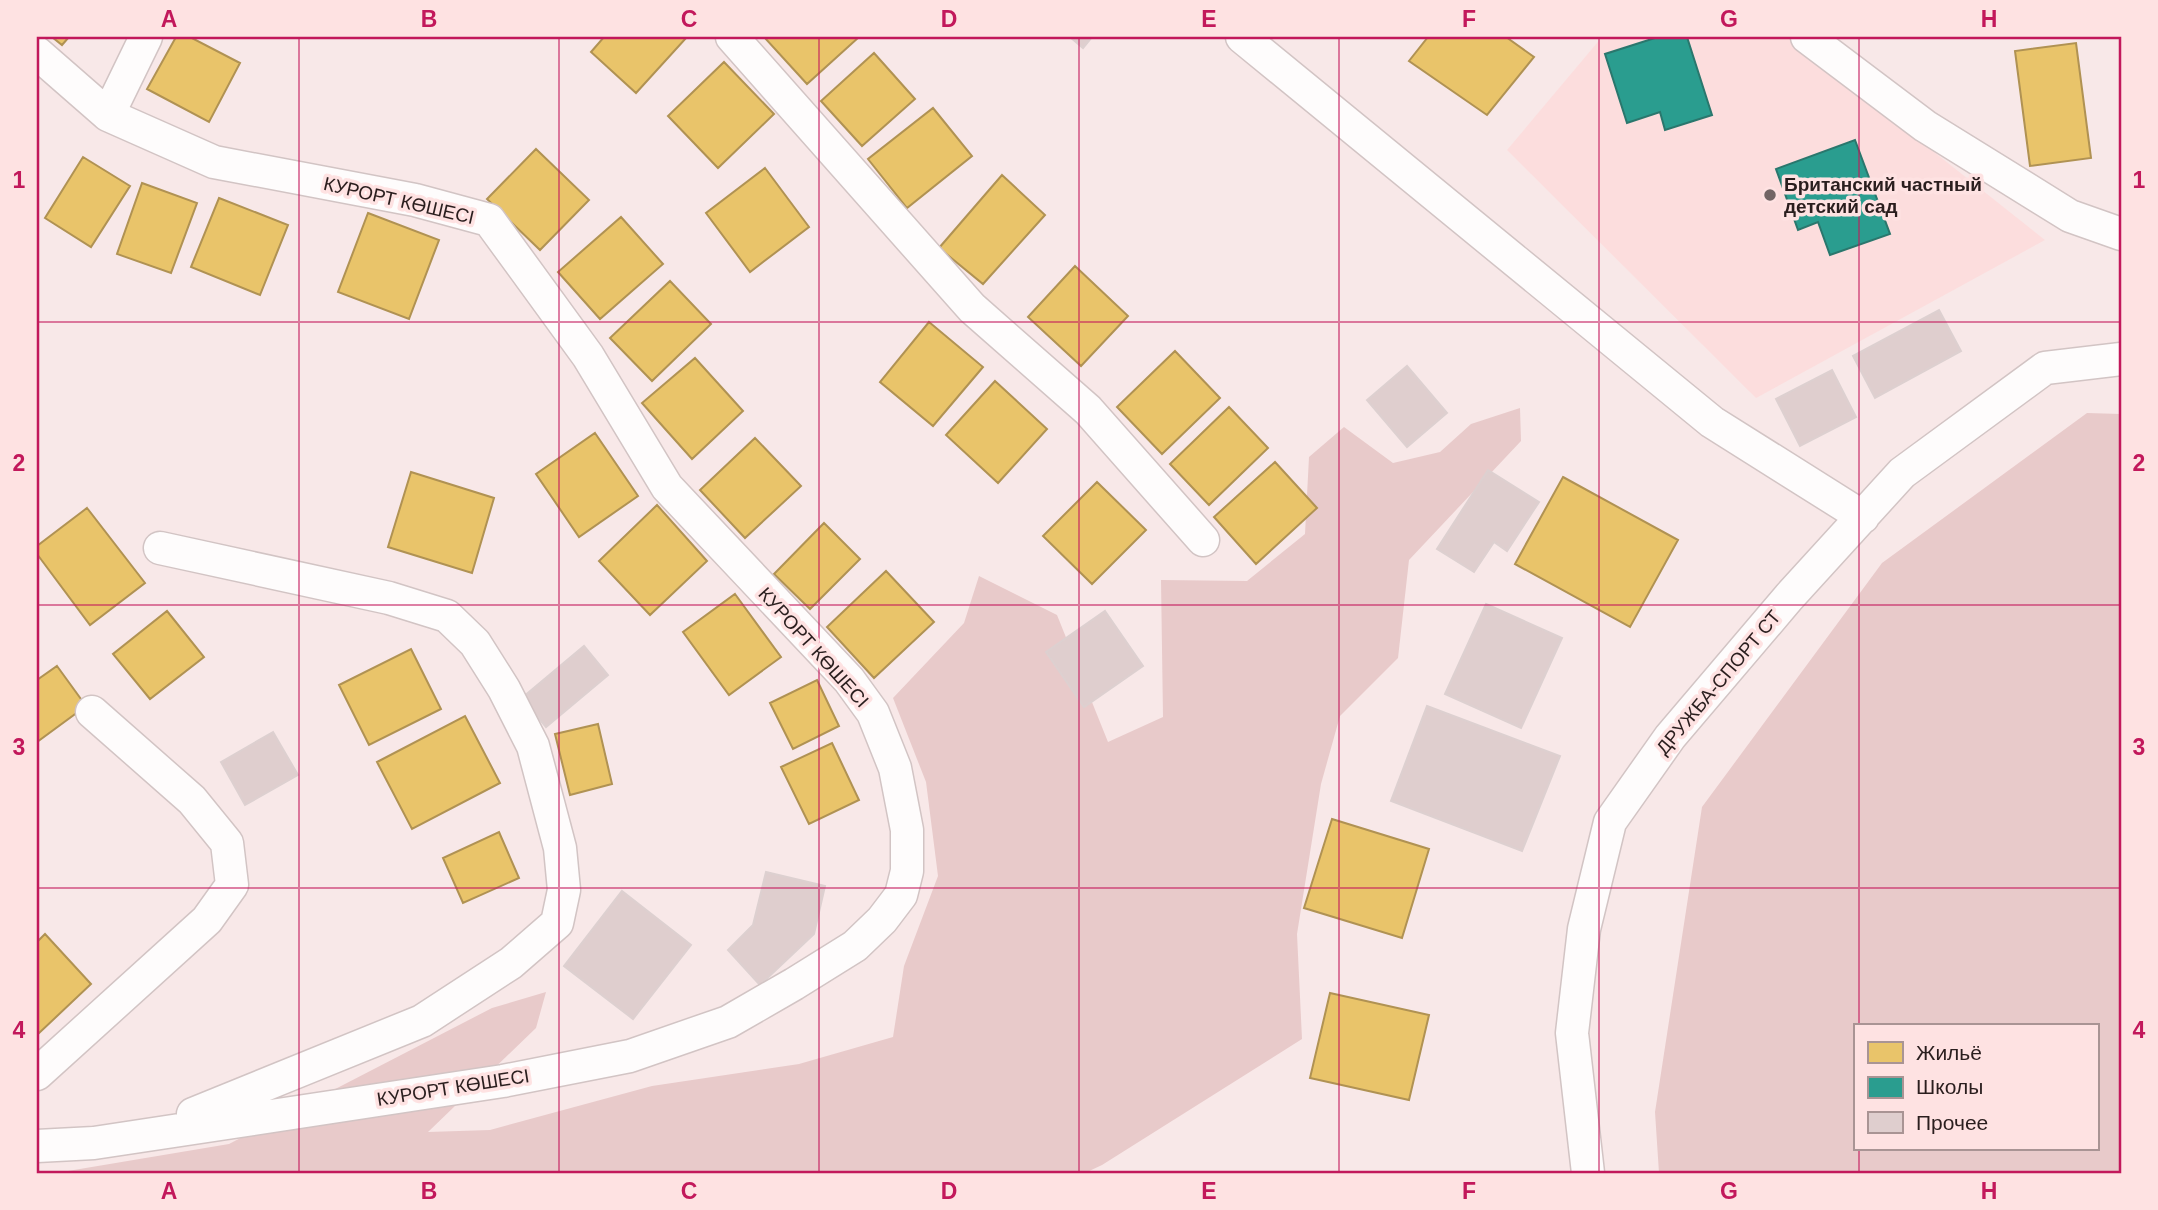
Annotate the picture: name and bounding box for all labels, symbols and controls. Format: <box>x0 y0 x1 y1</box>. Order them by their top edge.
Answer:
text: A <box>161 6 177 32</box>
text: B <box>421 6 437 32</box>
text: C <box>681 6 697 32</box>
text: D <box>941 6 957 32</box>
text: E <box>1201 6 1217 32</box>
text: F <box>1462 6 1476 32</box>
text: G <box>1720 6 1738 32</box>
text: H <box>1981 6 1997 32</box>
text: 1 <box>13 167 26 193</box>
text: 1 <box>2133 167 2146 193</box>
street label: КУРОРТ КӨШЕСІ <box>321 173 476 228</box>
place label: Британский частный детский сад <box>1784 174 1982 217</box>
marker: Британский частный детский сад <box>1762 187 1778 203</box>
text: 2 <box>13 450 25 476</box>
text: 2 <box>2133 450 2145 476</box>
street label: КУРОРТ КӨШЕСІ <box>754 583 873 712</box>
street label: ДРУЖБА-СПОРТ СТ <box>1652 606 1785 759</box>
text: 3 <box>13 734 25 760</box>
text: 3 <box>2133 734 2145 760</box>
text: 4 <box>13 1017 26 1043</box>
text: 4 <box>2133 1017 2146 1043</box>
legend <box>1854 1024 2098 1150</box>
text: Жильё <box>1916 1041 1982 1064</box>
street label: КУРОРТ КӨШЕСІ <box>375 1065 531 1110</box>
text: Школы <box>1916 1075 1983 1098</box>
text: Прочее <box>1916 1111 1988 1134</box>
text: A <box>161 1178 177 1204</box>
text: B <box>421 1178 437 1204</box>
text: C <box>681 1178 697 1204</box>
text: D <box>941 1178 957 1204</box>
text: E <box>1201 1178 1217 1204</box>
text: F <box>1462 1178 1476 1204</box>
text: G <box>1720 1178 1738 1204</box>
text: H <box>1981 1178 1997 1204</box>

